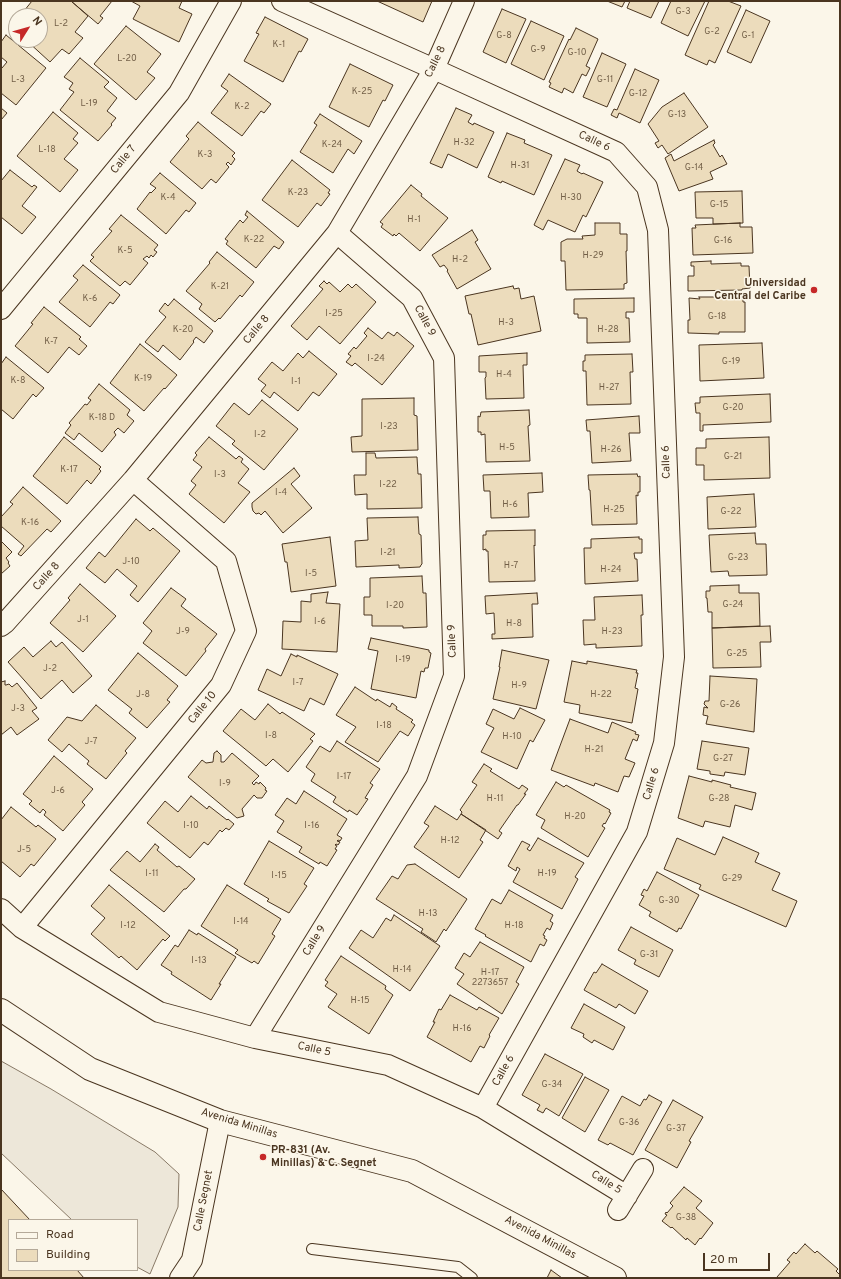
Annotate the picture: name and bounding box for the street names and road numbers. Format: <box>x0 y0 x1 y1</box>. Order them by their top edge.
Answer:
street label: Calle 8 <box>423 44 449 80</box>
street label: Calle 6 <box>576 129 612 155</box>
street label: Calle 7 <box>109 143 139 177</box>
street label: Calle 9 <box>410 303 438 339</box>
street label: Calle 8 <box>241 313 273 347</box>
street label: Calle 6 <box>660 445 674 479</box>
street label: Calle 8 <box>31 560 63 594</box>
street label: Calle 9 <box>446 624 460 658</box>
street label: Calle 10 <box>186 689 220 727</box>
street label: Calle 6 <box>641 766 663 802</box>
street label: Calle 9 <box>300 923 330 959</box>
street label: Calle 5 <box>296 1040 332 1060</box>
street label: Calle 6 <box>490 1053 518 1089</box>
street label: Avenida Minillas <box>199 1106 279 1142</box>
street label: Calle 5 <box>588 1168 624 1198</box>
street label: Calle Segnet <box>192 1169 216 1233</box>
street label: Avenida Minillas <box>502 1214 578 1262</box>

